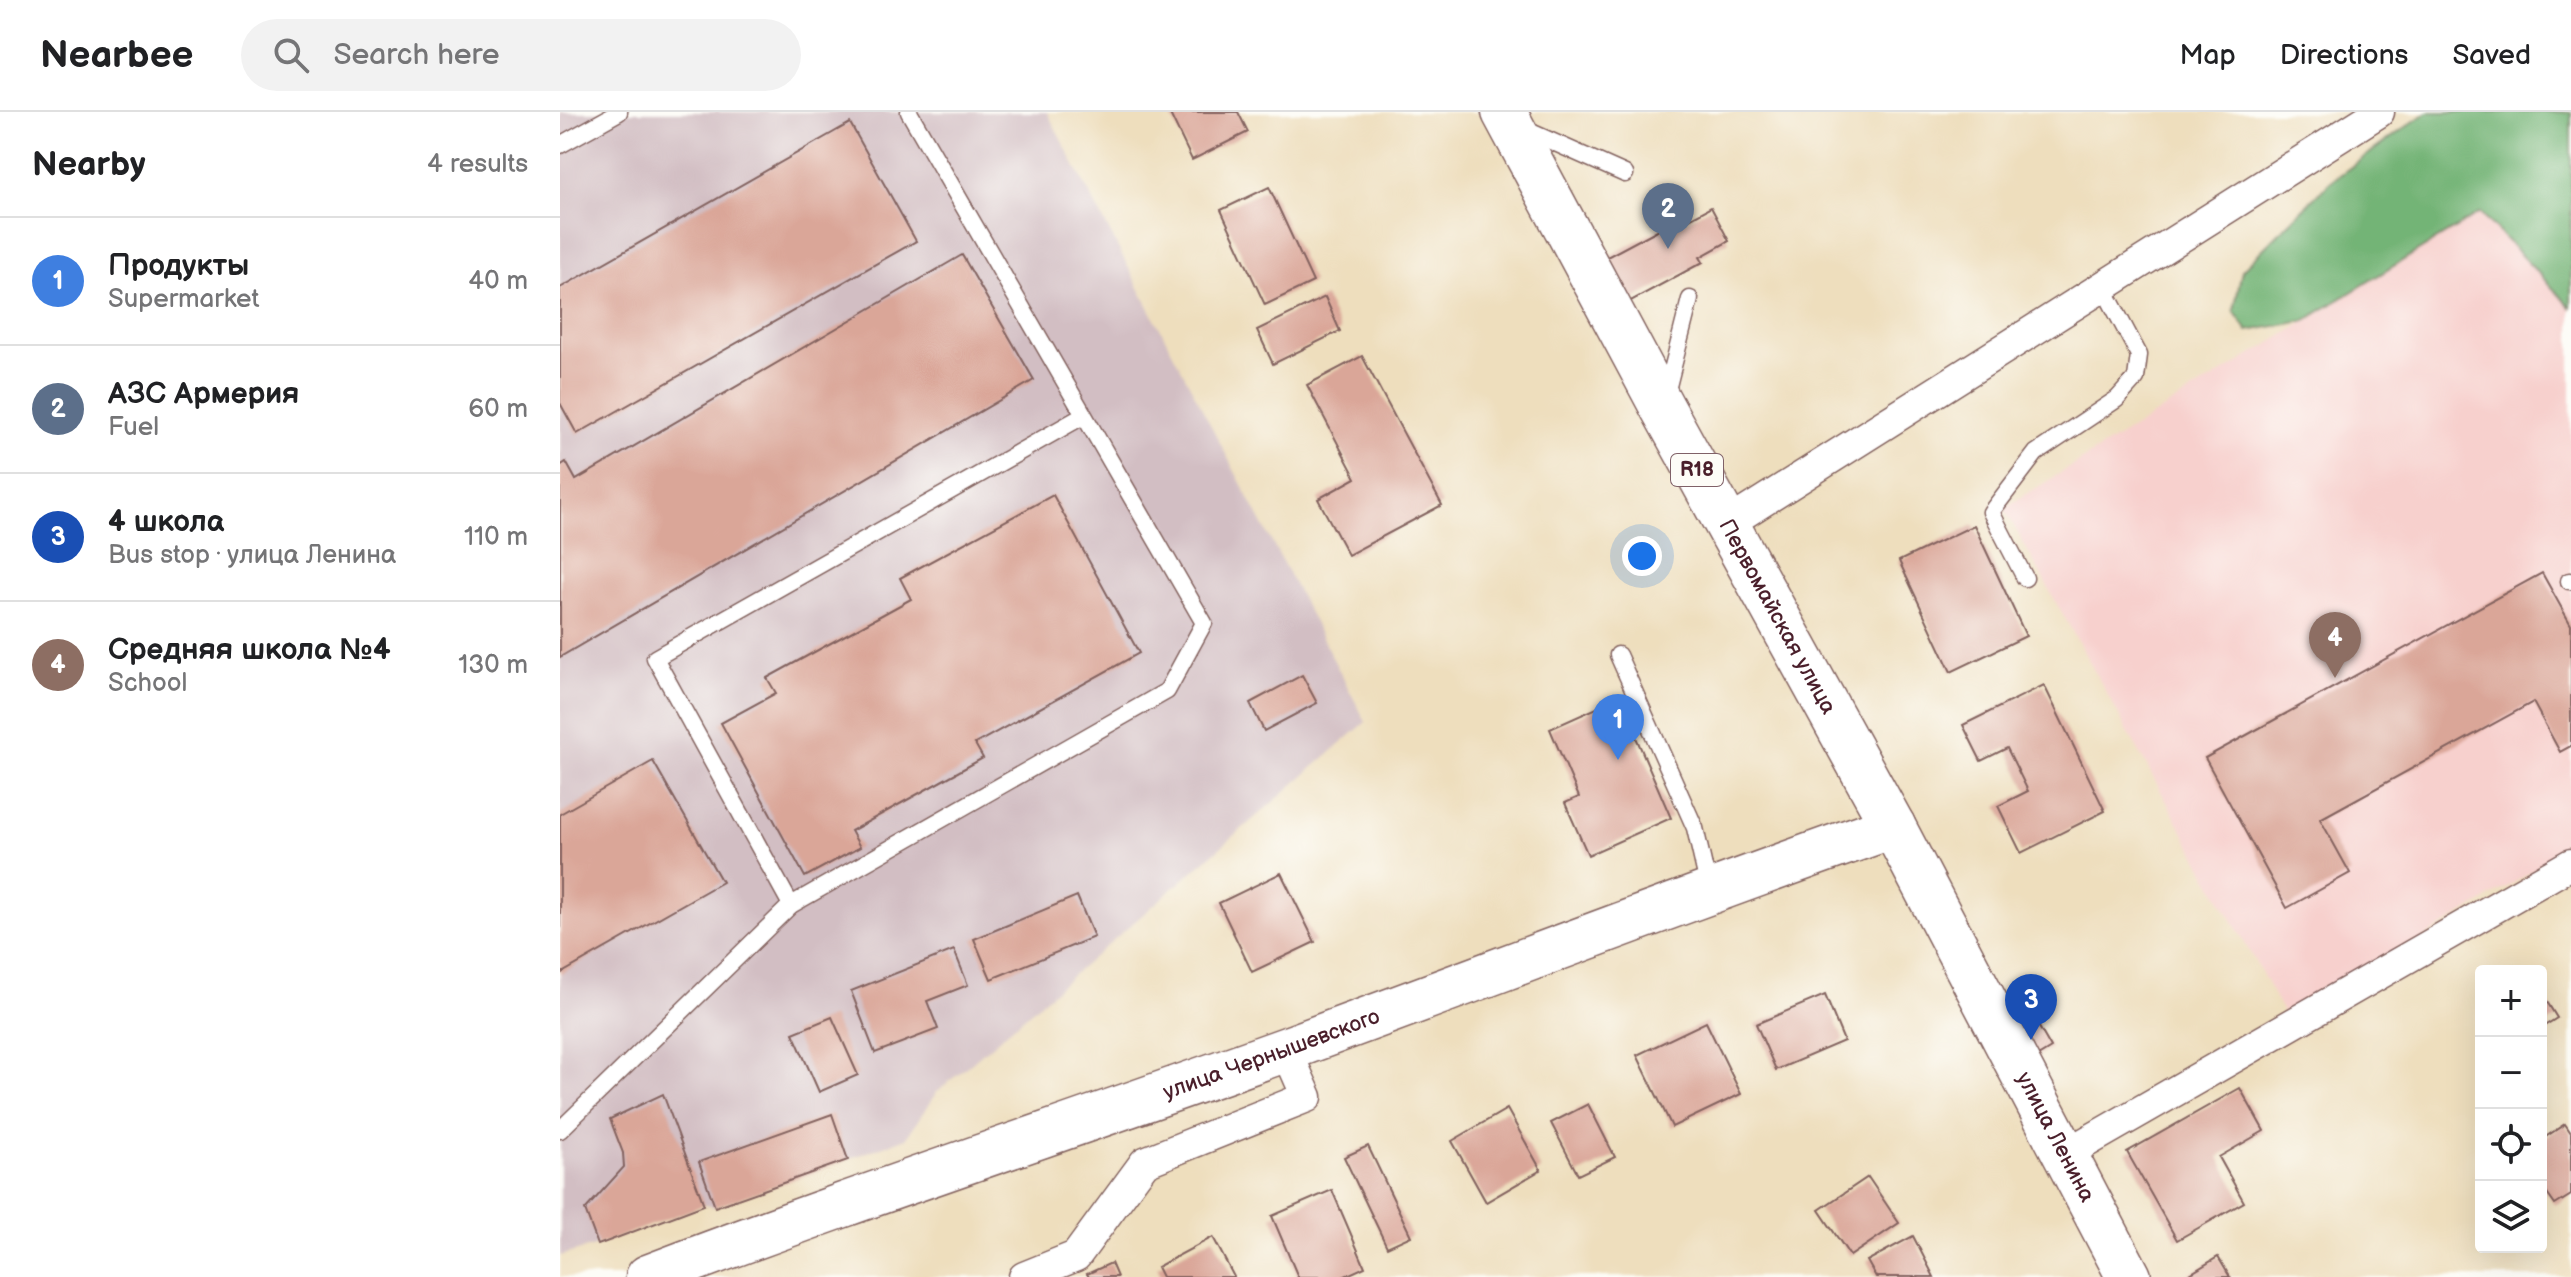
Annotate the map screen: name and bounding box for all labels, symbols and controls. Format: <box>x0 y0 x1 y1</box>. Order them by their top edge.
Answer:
search box <box>241 19 801 91</box>
text: Nearbee <box>40 33 193 78</box>
icon: search <box>269 33 313 77</box>
text: Search here <box>333 37 500 73</box>
text: Map <box>2179 39 2236 72</box>
text: Directions <box>2280 39 2408 72</box>
text: Saved <box>2452 39 2531 72</box>
text: Nearby <box>32 144 146 185</box>
text: 4 results <box>427 149 528 180</box>
pin: 2 <box>1642 183 1694 249</box>
text: Продукты <box>108 248 249 284</box>
text: 1 <box>53 266 63 297</box>
text: 40 m <box>468 266 528 297</box>
text: Supermarket <box>108 284 259 315</box>
text: АЗС Армерия <box>108 376 299 412</box>
text: 2 <box>50 394 66 425</box>
text: 60 m <box>468 394 528 425</box>
text: Fuel <box>108 412 159 443</box>
road number: R18 <box>1671 454 1723 486</box>
text: 4 школа <box>108 504 224 540</box>
street label: Первомайская улица <box>1713 514 1842 719</box>
text: 3 <box>50 522 66 553</box>
text: 110 m <box>464 522 528 553</box>
your location <box>1622 536 1662 576</box>
text: Bus stop · улица Ленина <box>108 540 396 571</box>
pin: 4 <box>2309 612 2361 678</box>
text: Средняя школа №4 <box>108 632 391 668</box>
text: 4 <box>50 650 66 681</box>
text: 130 m <box>458 650 528 681</box>
text: School <box>108 668 187 699</box>
pin: 1 <box>1592 694 1644 760</box>
map controls <box>2475 965 2547 1253</box>
button: + <box>2475 965 2547 1037</box>
pin: 3 <box>2005 974 2057 1040</box>
street label: улица Чернышевского <box>1159 1003 1383 1106</box>
button: − <box>2475 1037 2547 1109</box>
street label: улица Ленина <box>2010 1067 2101 1207</box>
button: locate <box>2475 1109 2547 1181</box>
button: layers <box>2475 1181 2547 1253</box>

